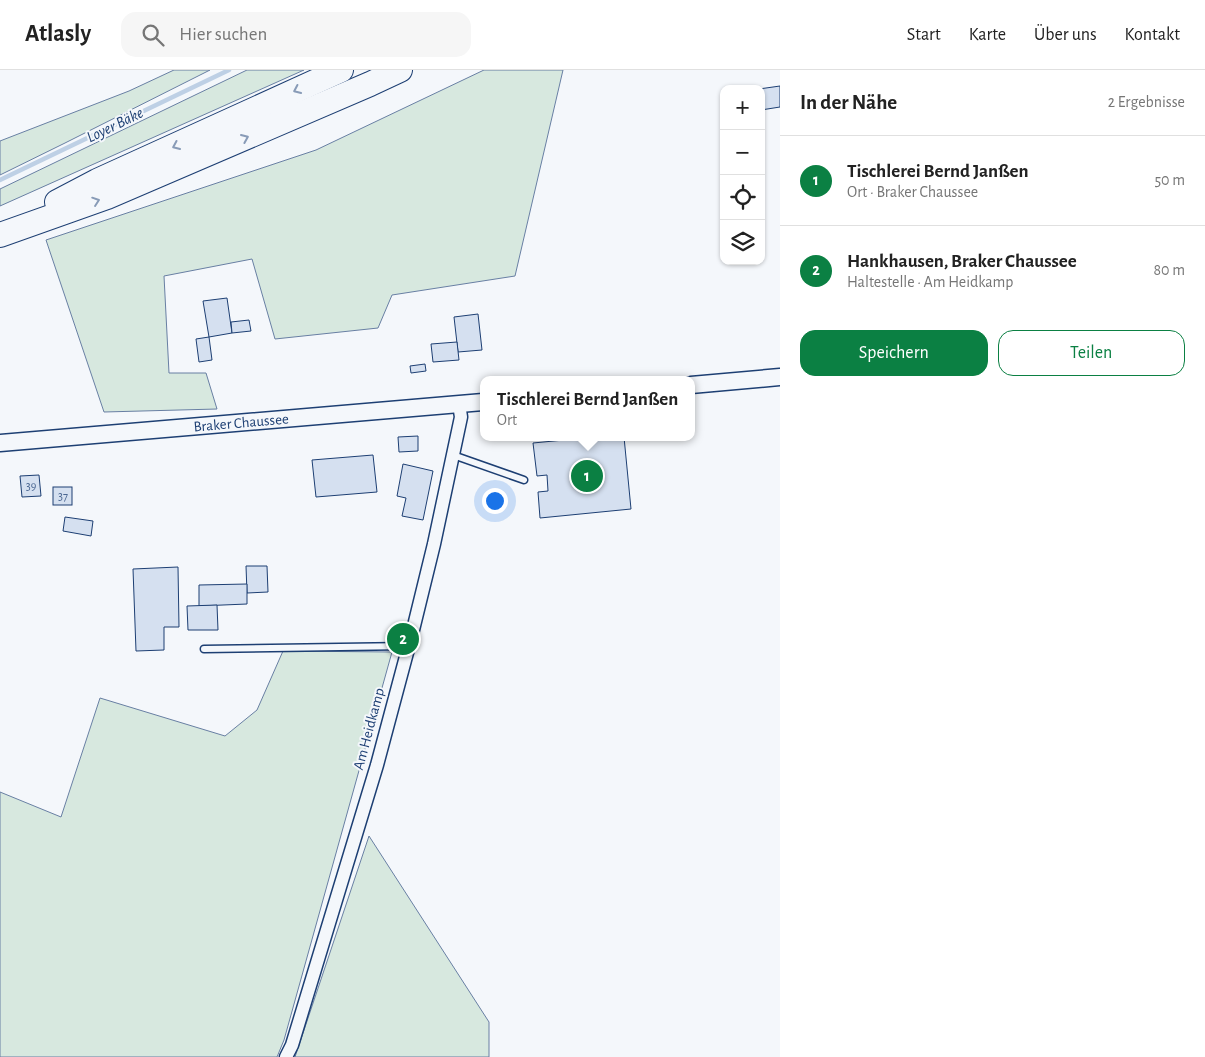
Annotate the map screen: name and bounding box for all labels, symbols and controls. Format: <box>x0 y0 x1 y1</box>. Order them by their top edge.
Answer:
search box <box>121 12 471 57</box>
icon: search <box>139 21 167 49</box>
text: Atlasly <box>25 22 91 46</box>
text: Hier suchen <box>179 25 267 44</box>
text: Start <box>907 26 941 44</box>
text: Karte <box>969 26 1006 44</box>
text: Über uns <box>1034 26 1097 44</box>
text: Kontakt <box>1125 26 1180 44</box>
one-way arrow <box>293 84 302 95</box>
map controls <box>720 85 765 265</box>
button: + <box>720 85 765 130</box>
text: In der Nähe <box>800 92 897 113</box>
text: 2 Ergebnisse <box>1108 94 1185 110</box>
water label: Loyer Bäke <box>84 104 146 146</box>
button: − <box>720 130 765 175</box>
one-way arrow <box>240 133 249 144</box>
one-way arrow <box>172 140 181 150</box>
text: Tischlerei Bernd Janßen <box>847 162 1028 181</box>
text: 1 <box>813 172 819 188</box>
text: 50 m <box>1154 172 1185 188</box>
button: locate <box>720 175 765 220</box>
text: Ort · Braker Chaussee <box>847 184 978 200</box>
one-way arrow <box>91 197 99 207</box>
button: layers <box>720 220 765 265</box>
text: Hankhausen, Braker Chaussee <box>847 252 1077 271</box>
text: 2 <box>812 262 820 278</box>
text: 80 m <box>1154 262 1185 278</box>
text: Haltestelle · Am Heidkamp <box>847 274 1013 290</box>
button: Speichern <box>800 330 988 376</box>
button: Teilen <box>998 330 1185 376</box>
popup <box>480 376 695 441</box>
text: Tischlerei Bernd Janßen <box>497 390 678 409</box>
street label: Braker Chaussee <box>193 411 289 434</box>
text: Ort <box>497 412 517 428</box>
pin: 1 <box>571 457 603 495</box>
house number: 39 <box>26 480 37 492</box>
your location <box>482 488 508 514</box>
house number: 37 <box>58 490 68 502</box>
pin: 2 <box>387 620 419 658</box>
street label: Am Heidkamp <box>351 686 387 772</box>

